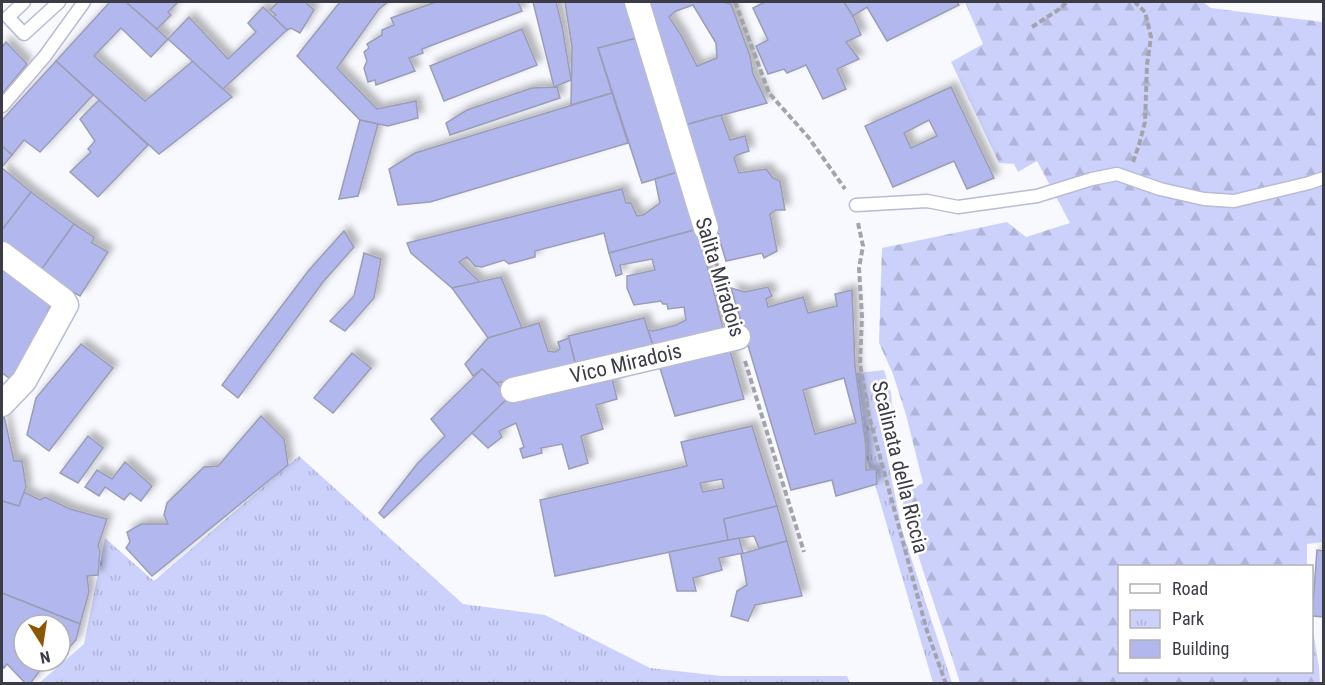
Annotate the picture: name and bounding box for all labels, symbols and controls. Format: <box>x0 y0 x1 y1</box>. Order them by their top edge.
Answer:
street label: Salita Miradois <box>690 214 750 340</box>
street label: Vico Miradois <box>568 339 684 388</box>
street label: Scalinata della Riccia <box>867 378 933 556</box>
legend <box>1118 565 1313 673</box>
text: Road <box>1172 578 1208 599</box>
text: Park <box>1172 608 1204 629</box>
north arrow <box>12 613 72 673</box>
text: Building <box>1172 638 1229 659</box>
text: N <box>38 647 52 667</box>

